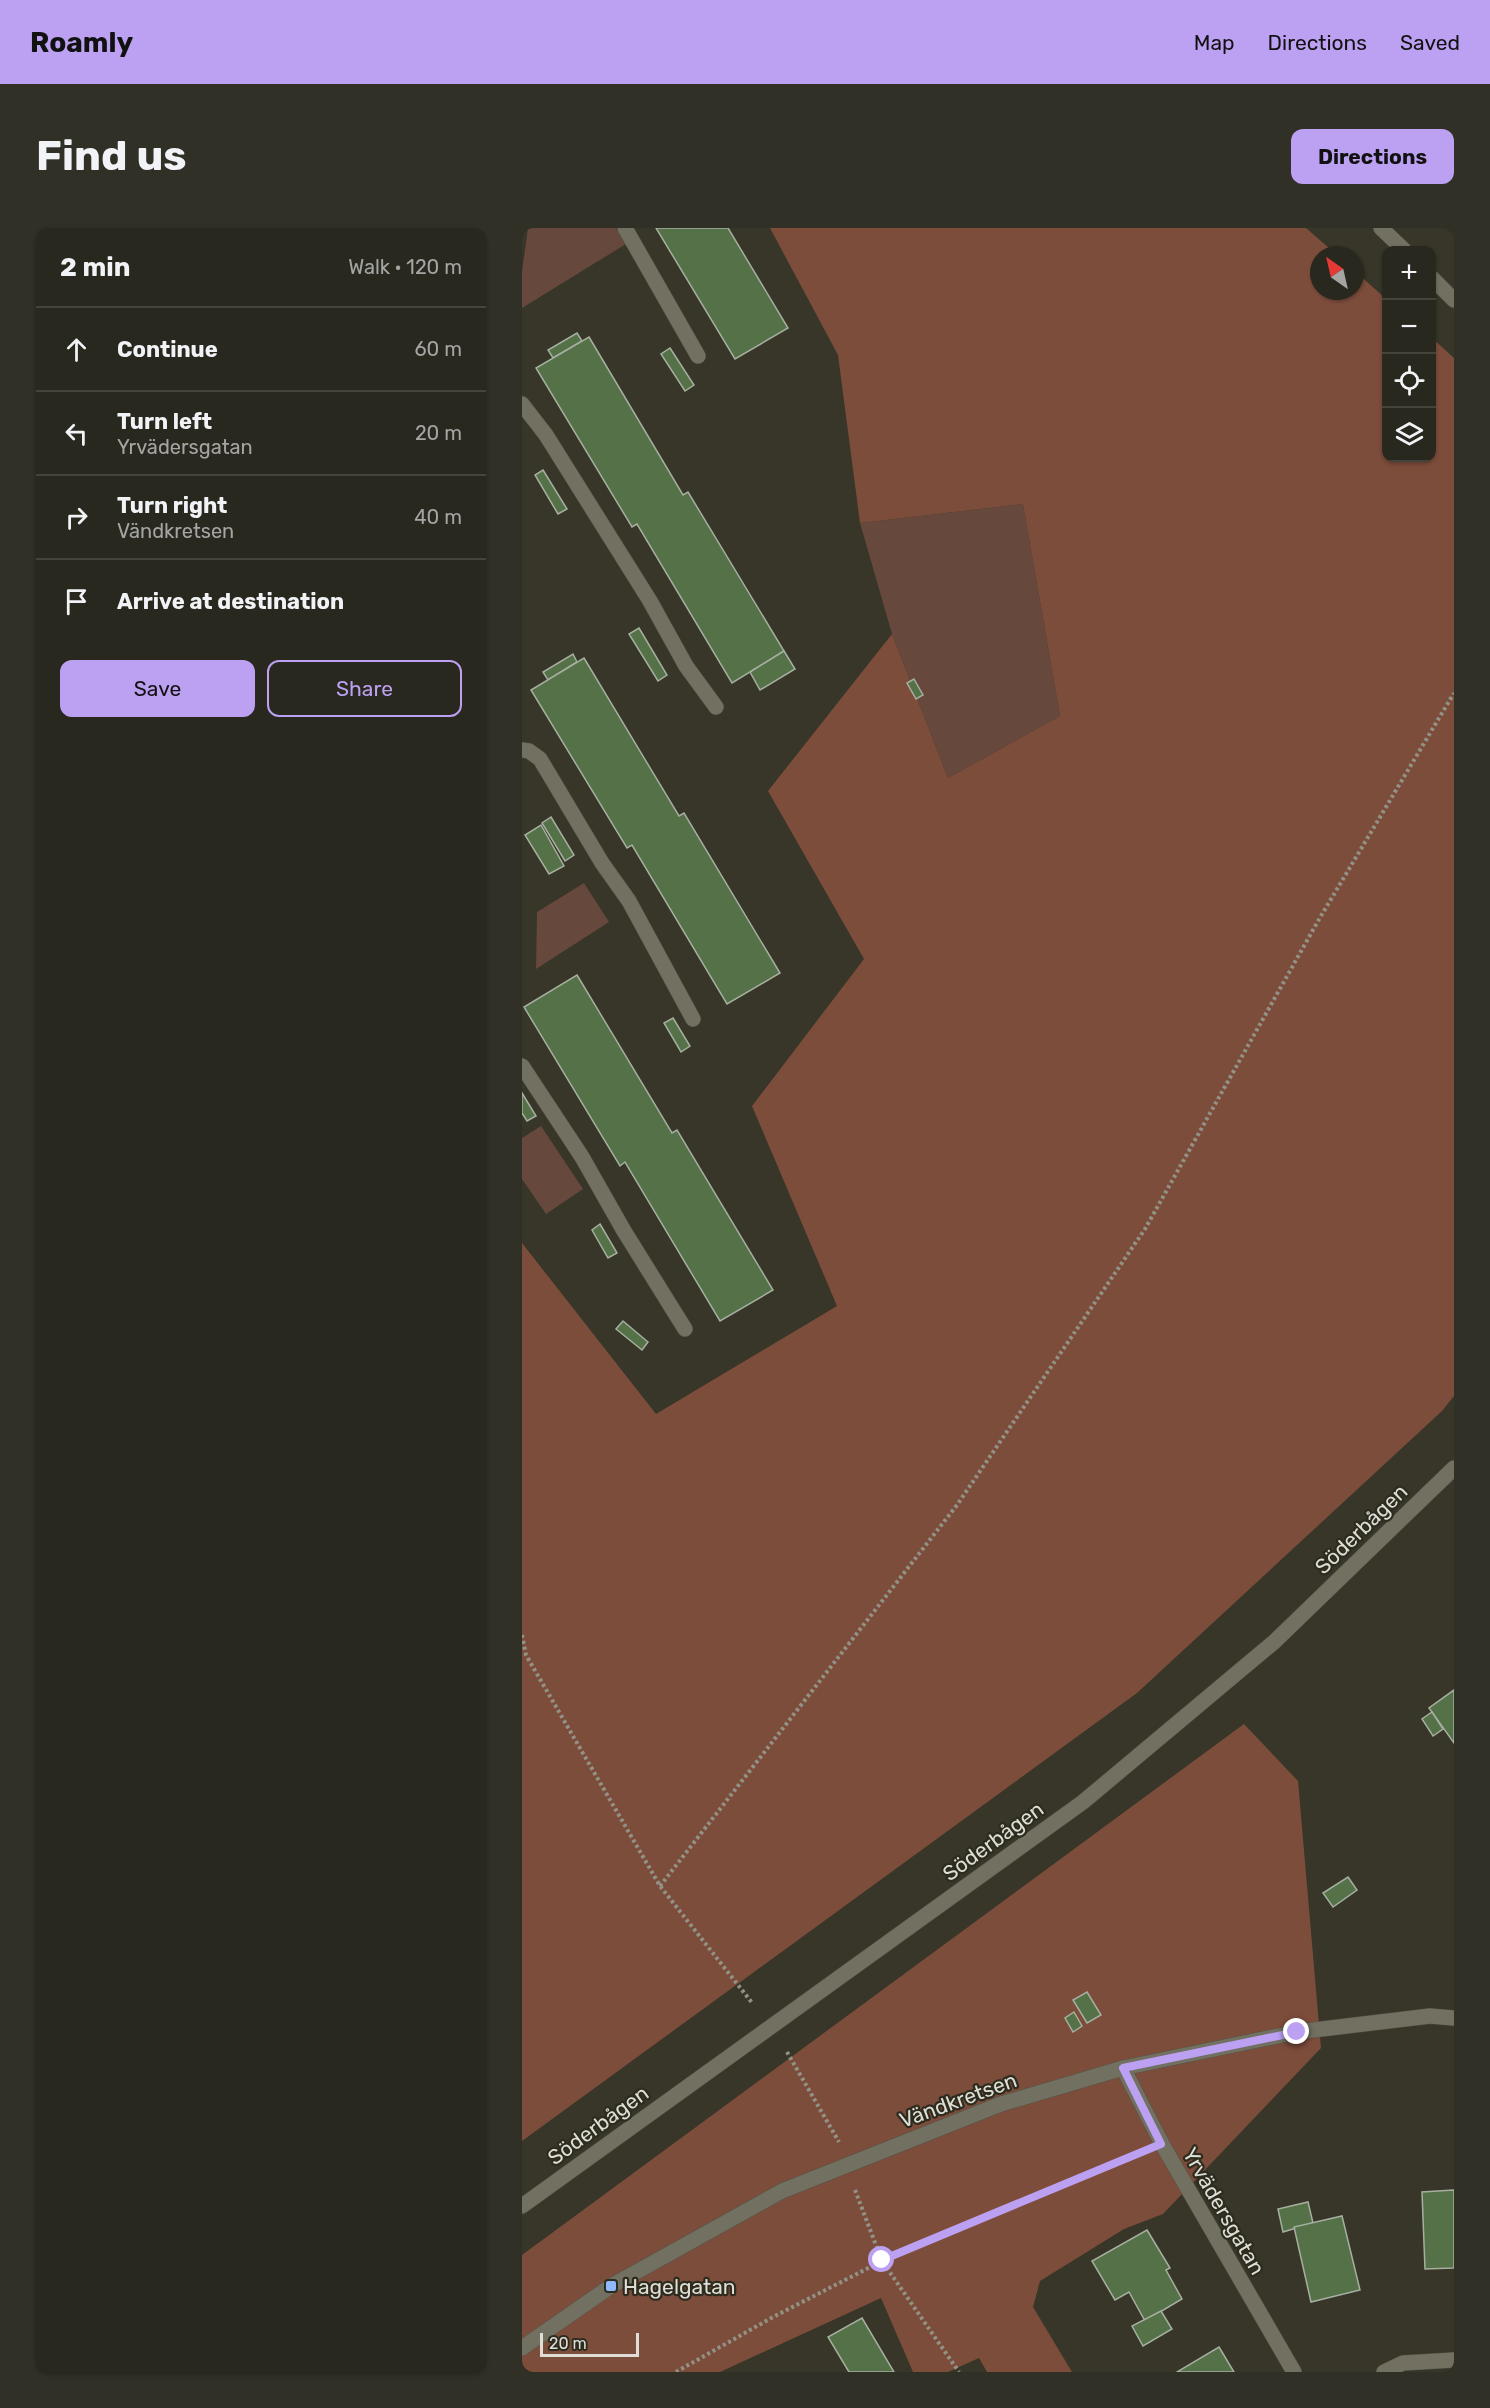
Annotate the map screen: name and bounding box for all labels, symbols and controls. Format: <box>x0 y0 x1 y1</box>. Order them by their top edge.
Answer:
text: Roamly <box>30 26 133 59</box>
text: Map <box>1194 30 1235 55</box>
text: Directions <box>1268 30 1367 55</box>
text: Saved <box>1400 30 1460 55</box>
button: Directions <box>1291 129 1454 184</box>
text: Find us <box>36 131 187 181</box>
north arrow <box>1310 246 1364 300</box>
map controls <box>1382 246 1436 462</box>
button: + <box>1382 246 1436 300</box>
text: 2 min <box>60 252 130 283</box>
text: Walk · 120 m <box>348 255 462 279</box>
button: − <box>1382 300 1436 354</box>
icon: ahead <box>60 333 93 366</box>
text: Continue <box>117 336 218 363</box>
text: 60 m <box>415 337 462 361</box>
button: locate <box>1382 354 1436 408</box>
text: Turn left <box>117 408 212 435</box>
button: layers <box>1382 408 1436 462</box>
icon: left <box>60 417 93 450</box>
text: 20 m <box>415 421 462 445</box>
text: Yrvädersgatan <box>117 435 253 459</box>
text: Turn right <box>117 492 227 519</box>
icon: right <box>60 501 93 534</box>
text: 40 m <box>414 505 462 529</box>
text: Vändkretsen <box>117 519 234 543</box>
icon: arrive <box>60 585 93 618</box>
text: Arrive at destination <box>117 588 344 615</box>
button: Save <box>60 660 255 717</box>
button: Share <box>267 660 462 717</box>
street label: Söderbågen <box>1310 1479 1412 1579</box>
street label: Söderbågen <box>938 1796 1048 1886</box>
route end <box>1283 2018 1309 2044</box>
street label: Vändkretsen <box>896 2067 1020 2133</box>
street label: Söderbågen <box>543 2080 653 2170</box>
street label: Yrvädersgatan <box>1178 2143 1270 2279</box>
route start <box>868 2246 894 2272</box>
place label: Hagelgatan <box>623 2274 736 2299</box>
marker: Hagelgatan <box>604 2279 618 2293</box>
scale bar <box>540 2330 639 2358</box>
text: 20 m <box>549 2334 587 2353</box>

